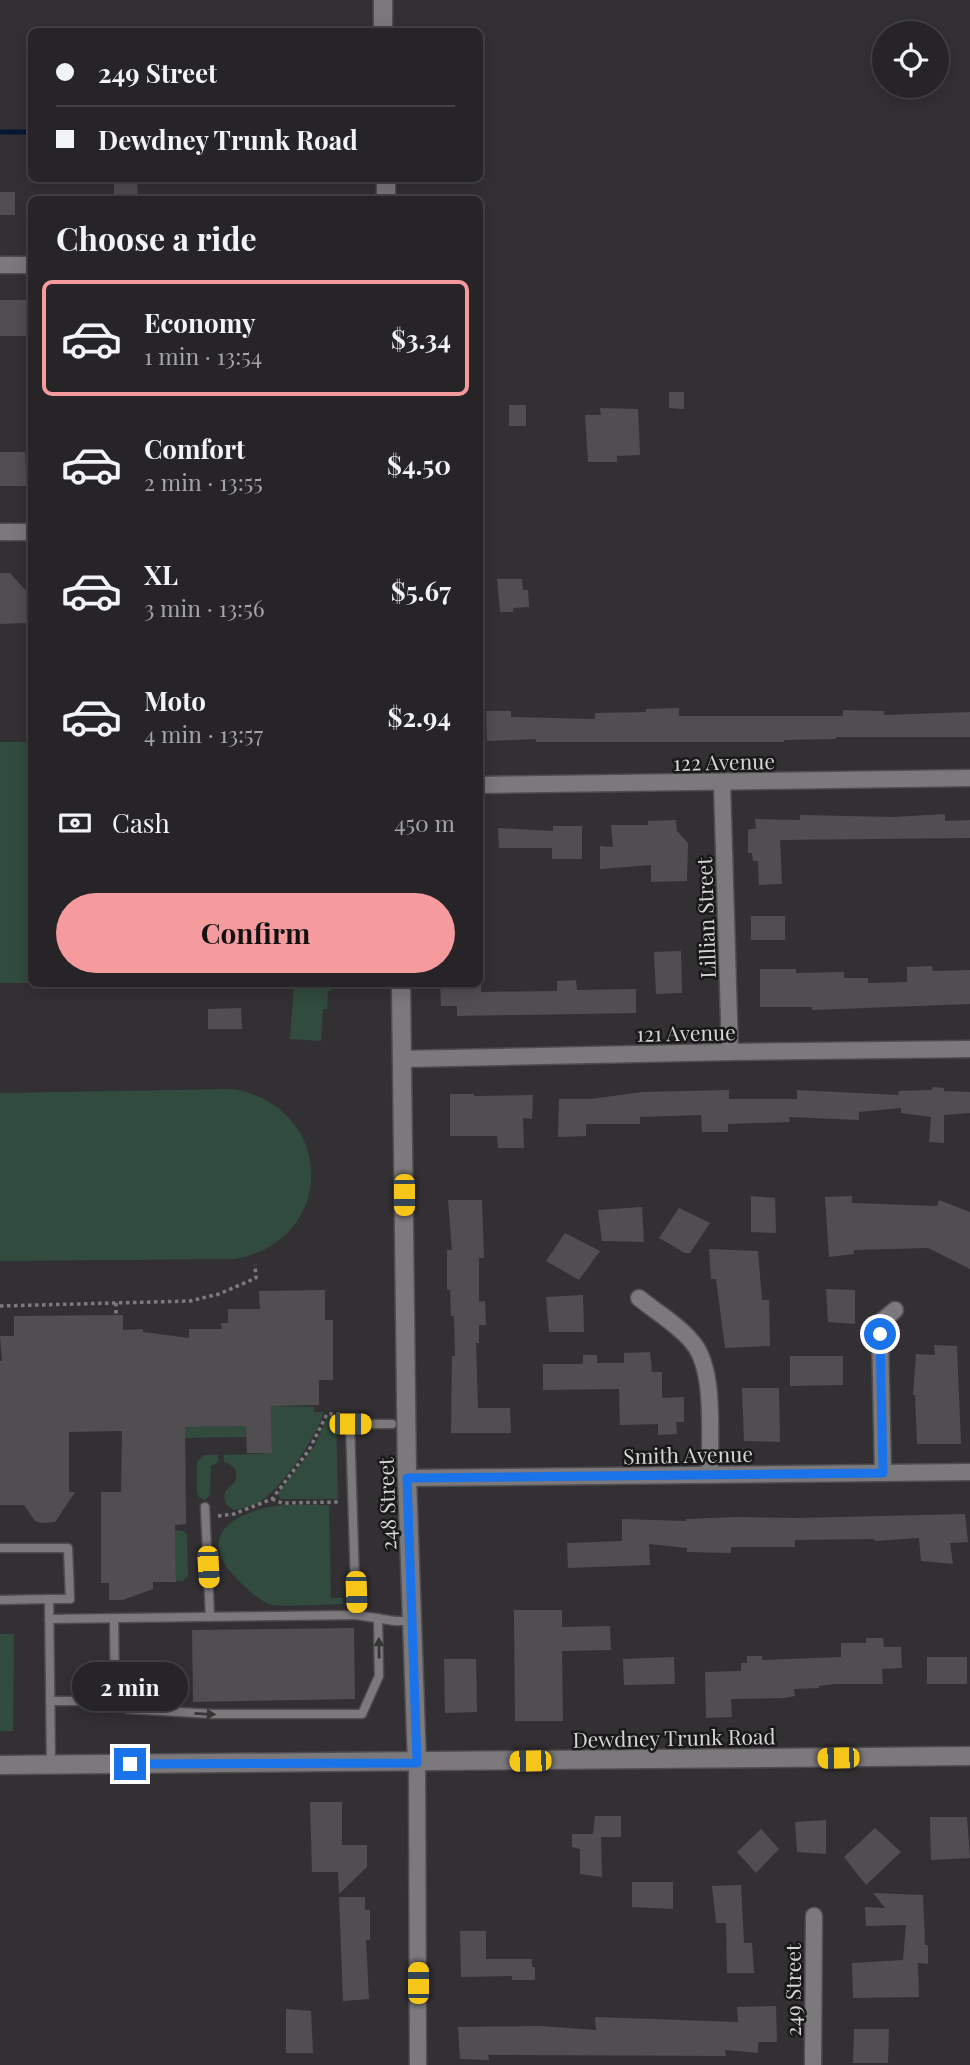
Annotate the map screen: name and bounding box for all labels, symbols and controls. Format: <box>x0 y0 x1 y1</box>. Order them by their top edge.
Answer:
map controls <box>872 21 949 98</box>
button: locate <box>872 21 949 98</box>
text: 249 Street <box>98 55 217 90</box>
text: Dewdney Trunk Road <box>98 122 358 157</box>
text: Choose a ride <box>56 216 257 259</box>
text: Economy <box>144 305 255 340</box>
icon: car <box>60 307 123 370</box>
text: $3.34 <box>391 321 451 356</box>
text: 1 min · 13:54 <box>144 340 262 371</box>
text: Comfort <box>144 431 245 466</box>
icon: car <box>60 433 123 496</box>
text: $4.50 <box>387 447 451 482</box>
text: 2 min · 13:55 <box>144 466 263 497</box>
text: XL <box>144 557 178 592</box>
icon: car <box>60 559 123 622</box>
text: $5.67 <box>391 573 451 608</box>
text: 3 min · 13:56 <box>144 592 265 623</box>
text: Moto <box>144 683 206 718</box>
icon: car <box>60 685 123 748</box>
text: $2.94 <box>388 699 451 734</box>
text: 4 min · 13:57 <box>144 718 263 749</box>
street label: 122 Avenue <box>673 746 775 776</box>
icon: cash <box>56 804 94 842</box>
text: Cash <box>112 805 170 840</box>
text: 450 m <box>394 807 455 838</box>
street label: Lillian Street <box>689 856 721 979</box>
button: Confirm <box>56 893 455 973</box>
street label: 121 Avenue <box>636 1017 736 1047</box>
car <box>394 1174 415 1216</box>
route start <box>864 1318 896 1350</box>
car <box>330 1414 372 1435</box>
street label: Smith Avenue <box>623 1439 753 1469</box>
street label: 248 Street <box>370 1456 402 1551</box>
car <box>197 1545 220 1589</box>
car <box>345 1571 368 1613</box>
one-way arrow <box>373 1637 385 1659</box>
callout: 2 min <box>72 1662 188 1712</box>
text: 2 min <box>100 1671 160 1702</box>
one-way arrow <box>194 1708 216 1719</box>
street label: Dewdney Trunk Road <box>572 1721 776 1753</box>
car <box>817 1747 860 1769</box>
route end <box>114 1748 146 1780</box>
car <box>509 1750 552 1772</box>
street label: 249 Street <box>778 1943 806 2036</box>
car <box>408 1962 429 2004</box>

